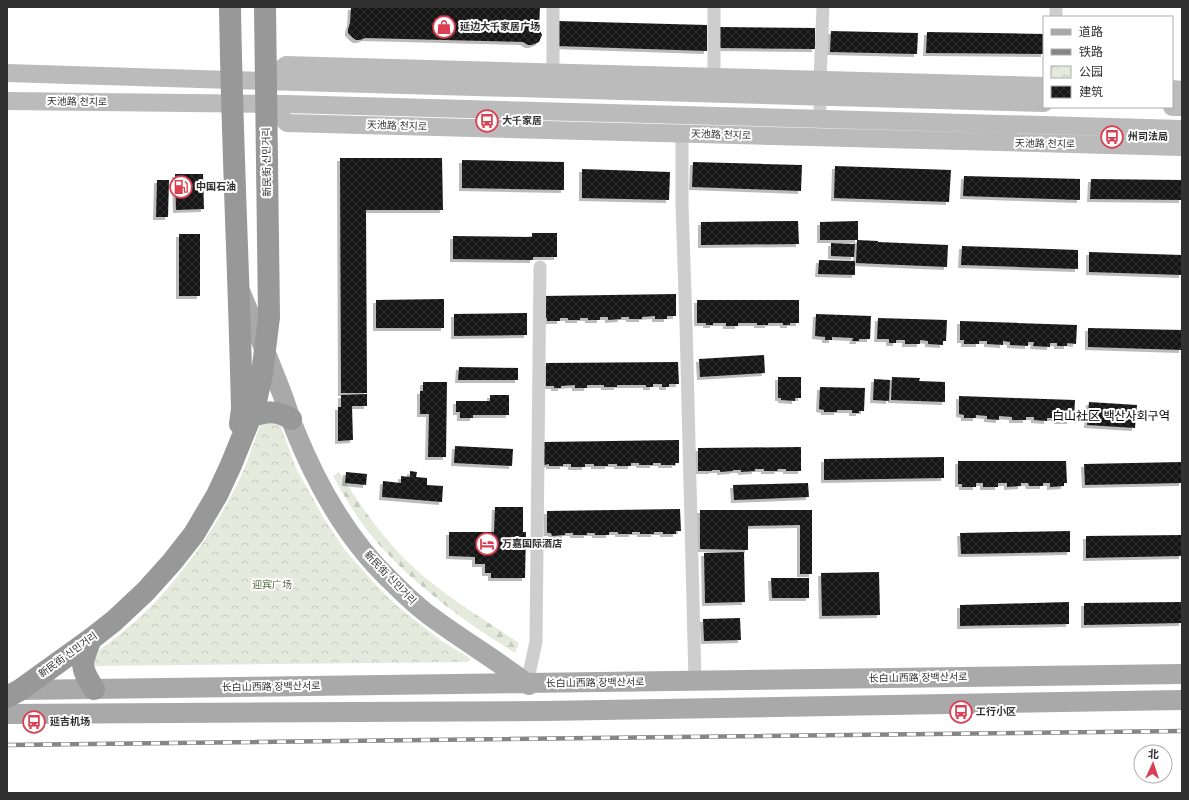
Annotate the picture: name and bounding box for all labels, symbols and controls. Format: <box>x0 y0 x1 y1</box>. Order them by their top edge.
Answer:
shop icon: 延边大千家居广场 <box>431 14 457 40</box>
legend <box>1043 16 1173 108</box>
place label: 延边大千家居广场 <box>460 20 540 33</box>
text: 道路 <box>1079 25 1103 39</box>
text: 铁路 <box>1079 45 1103 59</box>
text: 公园 <box>1079 65 1103 79</box>
text: 建筑 <box>1079 85 1103 99</box>
street label: 天池路 천지로 <box>47 95 107 109</box>
bus stop icon: 大千家居 <box>474 108 500 134</box>
place label: 大千家居 <box>502 115 542 127</box>
street label: 天池路 천지로 <box>367 119 427 133</box>
bus stop icon: 州司法局 <box>1099 124 1125 150</box>
street label: 新民街 신민거리 <box>260 127 274 197</box>
street label: 天池路 천지로 <box>691 128 751 142</box>
place label: 州司法局 <box>1128 130 1168 143</box>
street label: 天池路 천지로 <box>1015 137 1075 151</box>
fuel station icon: 中国石油 <box>168 174 194 200</box>
place label: 中国石油 <box>196 181 236 193</box>
district label: 白山社区 백산사회구역 <box>1052 409 1170 423</box>
hotel icon: 万嘉国际酒店 <box>474 531 500 557</box>
place label: 万嘉国际酒店 <box>502 538 562 550</box>
street label: 新民街 신민거리 <box>362 549 418 607</box>
park label: 迎宾广场 <box>252 579 292 591</box>
street label: 新民街 신민거리 <box>36 630 100 680</box>
street label: 长白山西路 장백산서로 <box>869 671 967 685</box>
street label: 长白山西路 장백산서로 <box>546 676 644 690</box>
street label: 长白山西路 장백산서로 <box>222 680 320 694</box>
bus stop icon: 工行小区 <box>948 699 974 725</box>
place label: 工行小区 <box>976 706 1016 718</box>
bus stop icon: 延吉机场 <box>21 709 47 735</box>
place label: 延吉机场 <box>50 716 90 728</box>
north arrow <box>1133 744 1173 784</box>
text: 北 <box>1148 748 1159 761</box>

